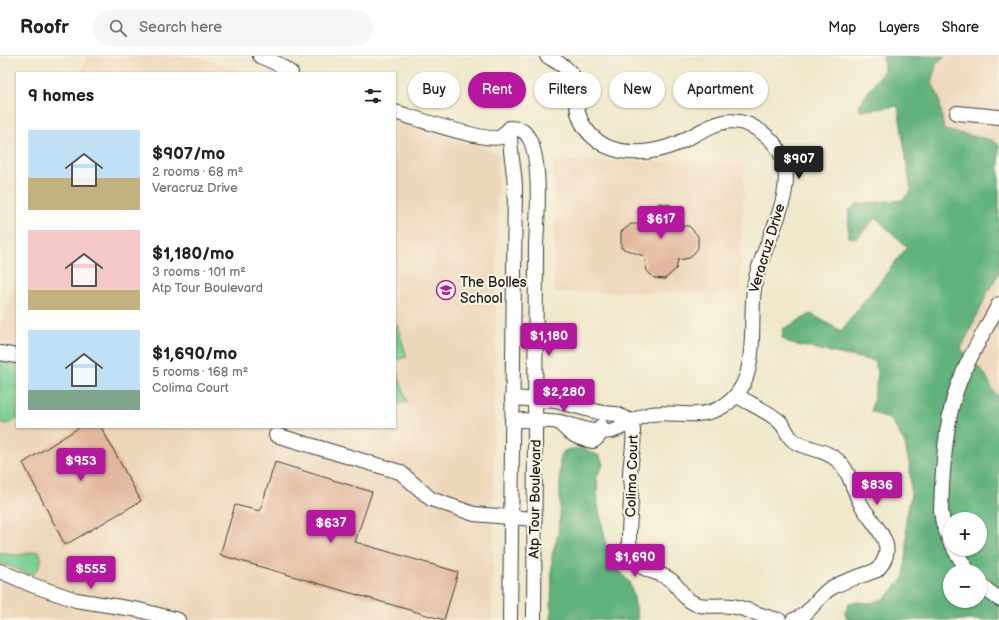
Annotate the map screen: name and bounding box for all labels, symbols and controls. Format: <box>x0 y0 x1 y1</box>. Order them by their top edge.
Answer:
search box <box>93 10 373 46</box>
text: Roofr <box>20 16 69 39</box>
icon: search <box>107 17 129 39</box>
text: Search here <box>139 18 222 37</box>
text: Map <box>828 19 856 36</box>
text: Layers <box>878 19 920 36</box>
text: Share <box>942 19 979 36</box>
chip: Buy <box>408 72 460 108</box>
chip: Rent <box>468 72 526 108</box>
chip: Filters <box>534 72 601 108</box>
chip: New <box>609 72 665 108</box>
chip: Apartment <box>673 72 768 108</box>
icon: filters <box>362 85 384 107</box>
text: 9 homes <box>28 86 94 106</box>
text: $907/mo <box>152 144 225 164</box>
icon: home <box>60 146 108 194</box>
pin: $907 <box>775 146 823 180</box>
text: $907 <box>783 151 815 167</box>
text: 2 rooms · 68 m² <box>152 164 243 180</box>
text: Veracruz Drive <box>152 180 238 196</box>
street label: Veracruz Drive <box>745 201 789 295</box>
pin: $617 <box>637 206 685 240</box>
text: $617 <box>646 211 676 227</box>
text: $1,180/mo <box>152 244 234 264</box>
icon: home <box>60 246 108 294</box>
text: 3 rooms · 101 m² <box>152 264 246 280</box>
place label: The Bolles School <box>460 274 527 307</box>
school or university icon: The Bolles School <box>435 279 457 301</box>
text: Atp Tour Boulevard <box>152 280 263 296</box>
pin: $1,180 <box>516 323 582 357</box>
text: $1,180 <box>530 328 568 344</box>
text: $1,690/mo <box>152 344 237 364</box>
icon: home <box>60 346 108 394</box>
text: 5 rooms · 168 m² <box>152 364 248 380</box>
pin: $2,280 <box>531 379 597 413</box>
text: Colima Court <box>152 380 229 396</box>
text: $2,280 <box>543 384 585 400</box>
street label: Colima Court <box>622 434 642 518</box>
street label: Atp Tour Boulevard <box>525 439 545 559</box>
pin: $953 <box>57 448 105 482</box>
text: $953 <box>65 453 97 469</box>
pin: $836 <box>853 472 901 506</box>
text: $836 <box>861 477 893 493</box>
pin: $637 <box>307 510 355 544</box>
map controls <box>943 512 987 608</box>
button: + <box>943 512 987 556</box>
text: $637 <box>315 515 347 531</box>
pin: $1,690 <box>602 544 668 578</box>
text: $1,690 <box>615 549 655 565</box>
pin: $555 <box>67 556 115 590</box>
text: $555 <box>75 561 107 577</box>
button: − <box>943 564 987 608</box>

